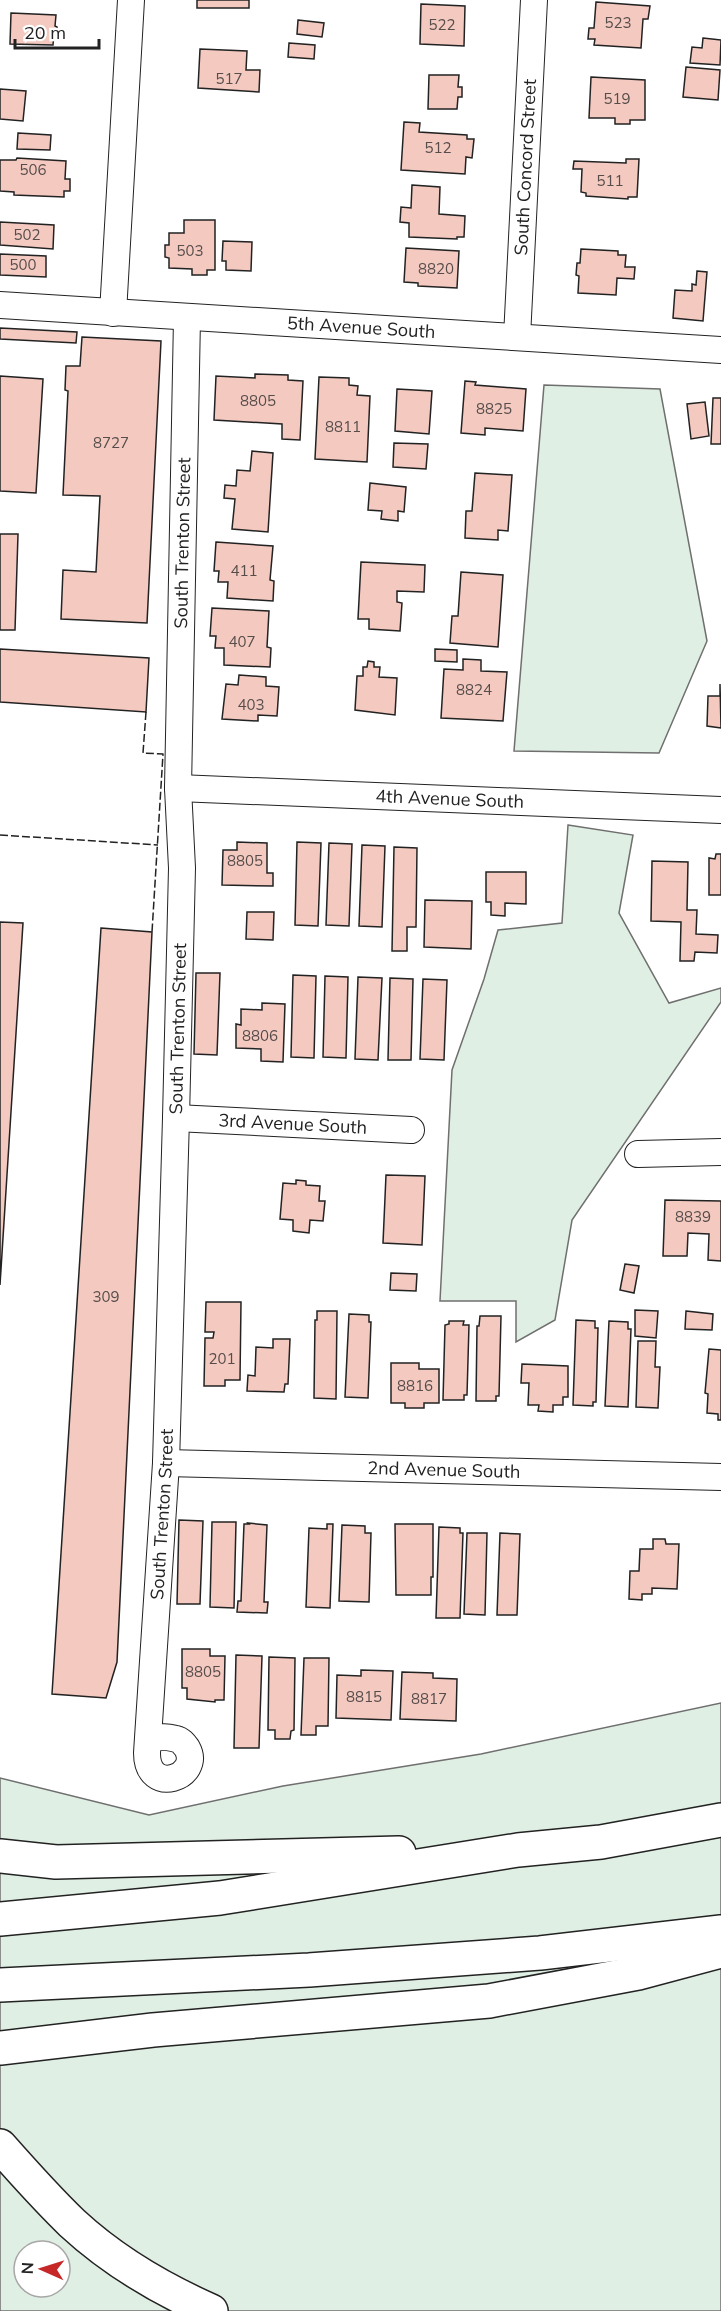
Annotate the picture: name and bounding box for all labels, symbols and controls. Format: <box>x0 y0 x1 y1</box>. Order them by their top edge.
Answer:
scale bar <box>15 12 99 50</box>
house number: 523 <box>604 13 632 32</box>
house number: 522 <box>428 15 456 34</box>
text: 20 m <box>24 21 66 44</box>
house number: 517 <box>215 69 243 88</box>
street label: South Concord Street <box>509 78 541 256</box>
house number: 519 <box>603 89 631 108</box>
house number: 512 <box>424 138 452 157</box>
house number: 506 <box>19 160 47 179</box>
house number: 511 <box>596 171 624 190</box>
house number: 502 <box>13 225 41 244</box>
house number: 503 <box>176 241 204 260</box>
house number: 500 <box>9 255 37 274</box>
house number: 8820 <box>418 259 454 278</box>
street label: 5th Avenue South <box>286 311 436 343</box>
house number: 8805 <box>240 391 276 410</box>
house number: 8825 <box>476 399 512 418</box>
house number: 8811 <box>325 417 361 436</box>
house number: 8727 <box>93 433 129 452</box>
street label: South Trenton Street <box>169 457 195 629</box>
house number: 411 <box>230 561 258 580</box>
house number: 407 <box>228 632 256 651</box>
house number: 8824 <box>456 680 492 699</box>
house number: 403 <box>237 695 265 714</box>
street label: 4th Avenue South <box>375 784 525 813</box>
house number: 8805 <box>227 851 263 870</box>
street label: South Trenton Street <box>164 943 191 1115</box>
house number: 8806 <box>242 1026 278 1045</box>
street label: 3rd Avenue South <box>218 1108 368 1139</box>
house number: 8839 <box>675 1207 711 1226</box>
house number: 309 <box>92 1287 120 1306</box>
house number: 201 <box>208 1349 236 1368</box>
house number: 8816 <box>397 1376 433 1395</box>
street label: South Trenton Street <box>145 1428 178 1601</box>
street label: 2nd Avenue South <box>367 1456 521 1483</box>
house number: 8805 <box>185 1662 221 1681</box>
house number: 8815 <box>346 1687 382 1706</box>
house number: 8817 <box>411 1689 447 1708</box>
north arrow <box>12 2239 72 2299</box>
text: N <box>17 2262 37 2275</box>

